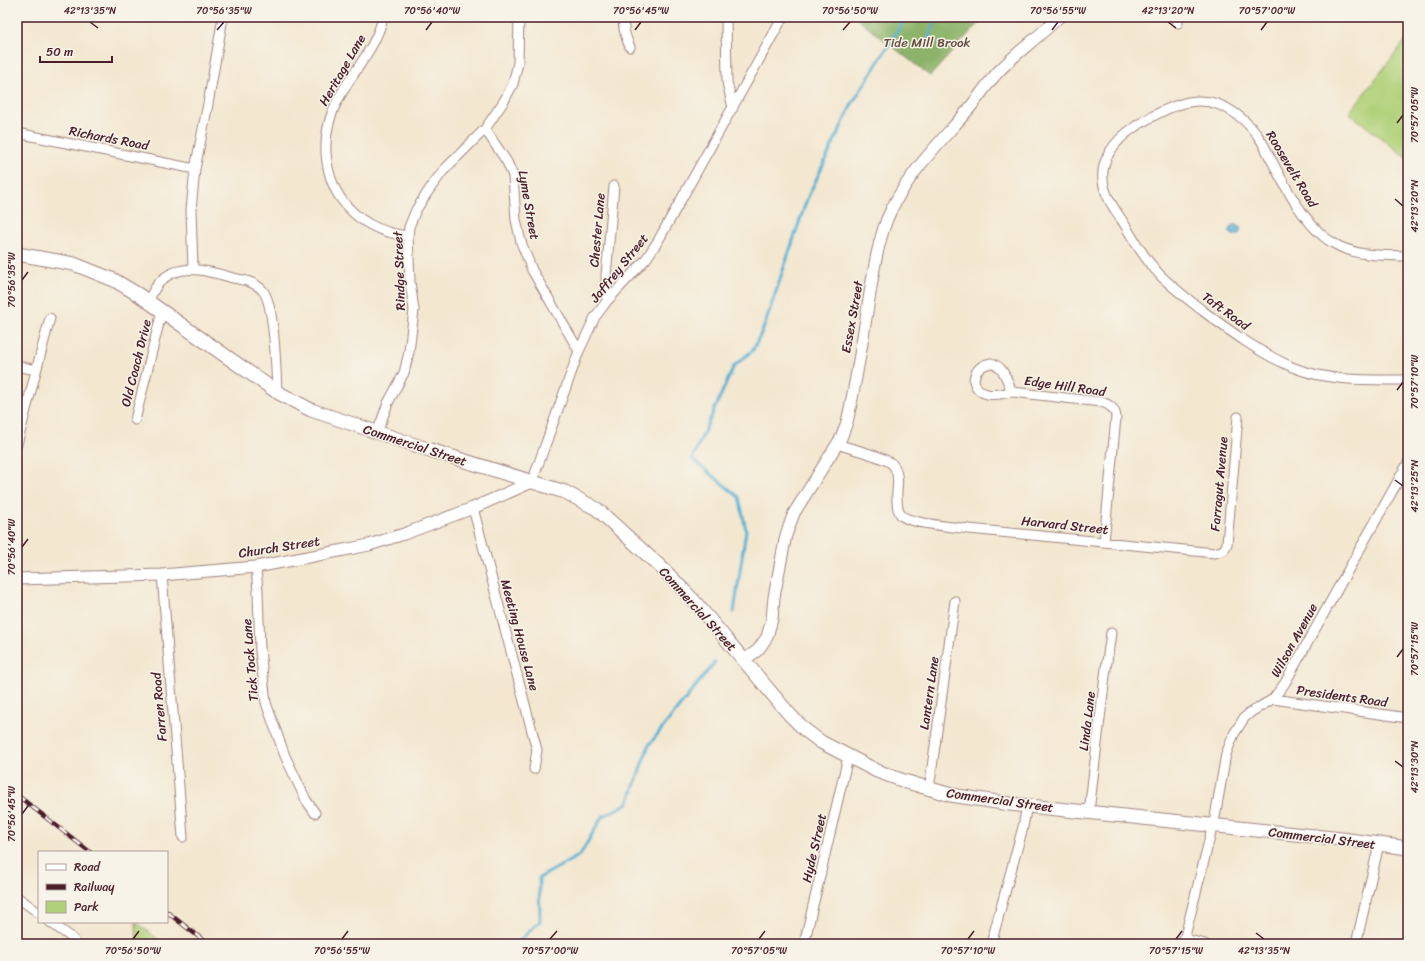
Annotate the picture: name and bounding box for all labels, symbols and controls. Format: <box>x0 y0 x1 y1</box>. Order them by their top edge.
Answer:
text: 42°13'35"N <box>64 2 116 20</box>
text: 70°56'35"W <box>196 2 252 20</box>
text: 70°56'40"W <box>404 2 460 20</box>
text: 70°56'45"W <box>613 2 669 20</box>
text: 70°56'50"W <box>822 2 878 20</box>
text: 70°56'55"W <box>1030 2 1086 20</box>
text: 42°13'20"N <box>1142 2 1195 20</box>
text: 70°57'00"W <box>1239 2 1295 20</box>
street label: Heritage Lane <box>312 30 372 110</box>
park label: Tide Mill Brook <box>884 31 971 54</box>
scale bar <box>40 38 112 64</box>
text: 50 m <box>46 41 73 63</box>
text: 70°57'05"W <box>1406 87 1424 143</box>
street label: Richards Road <box>67 119 152 157</box>
street label: Roosevelt Road <box>1260 126 1325 213</box>
street label: Lyme Street <box>512 168 546 242</box>
text: 42°13'20"N <box>1406 179 1424 232</box>
street label: Chester Lane <box>582 192 612 268</box>
street label: Jaffrey Street <box>583 228 654 309</box>
street label: Rindge Street <box>386 230 412 311</box>
text: 70°56'35"W <box>3 252 21 308</box>
street label: Essex Street <box>834 278 870 355</box>
street label: Taft Road <box>1197 286 1256 337</box>
street label: Old Coach Drive <box>114 316 158 409</box>
text: 70°57'10"W <box>1406 355 1424 409</box>
street label: Edge Hill Road <box>1023 369 1108 403</box>
street label: Commercial Street <box>360 417 470 473</box>
street label: Farragut Avenue <box>1203 436 1235 532</box>
text: 42°13'25"N <box>1406 460 1424 512</box>
street label: Harvard Street <box>1020 509 1110 541</box>
text: 70°56'40"W <box>3 519 21 575</box>
street label: Church Street <box>237 529 322 565</box>
street label: Commercial Street <box>653 561 743 657</box>
street label: Meeting House Lane <box>494 577 546 694</box>
street label: Wilson Avenue <box>1264 598 1324 681</box>
street label: Tick Tock Lane <box>235 617 265 702</box>
text: 70°57'15"W <box>1406 622 1424 676</box>
street label: Lantern Lane <box>912 655 946 731</box>
street label: Farren Road <box>144 670 173 742</box>
street label: Presidents Road <box>1295 678 1390 714</box>
street label: Linda Lane <box>1072 690 1102 752</box>
text: 42°13'30"N <box>1406 741 1424 793</box>
street label: Commercial Street <box>945 781 1055 819</box>
text: 70°56'45"W <box>3 786 21 842</box>
street label: Hyde Street <box>795 811 833 885</box>
street label: Commercial Street <box>1267 820 1377 856</box>
legend <box>38 851 168 923</box>
text: Road <box>74 856 101 878</box>
text: Railway <box>74 876 115 898</box>
text: Park <box>74 896 99 918</box>
text: 70°56'50"W <box>105 942 161 960</box>
text: 70°56'55"W <box>314 942 370 960</box>
text: 70°57'00"W <box>522 942 578 960</box>
text: 70°57'05"W <box>731 942 787 960</box>
text: 70°57'10"W <box>941 942 995 960</box>
text: 70°57'15"W <box>1149 942 1203 960</box>
text: 42°13'35"N <box>1238 942 1290 960</box>

